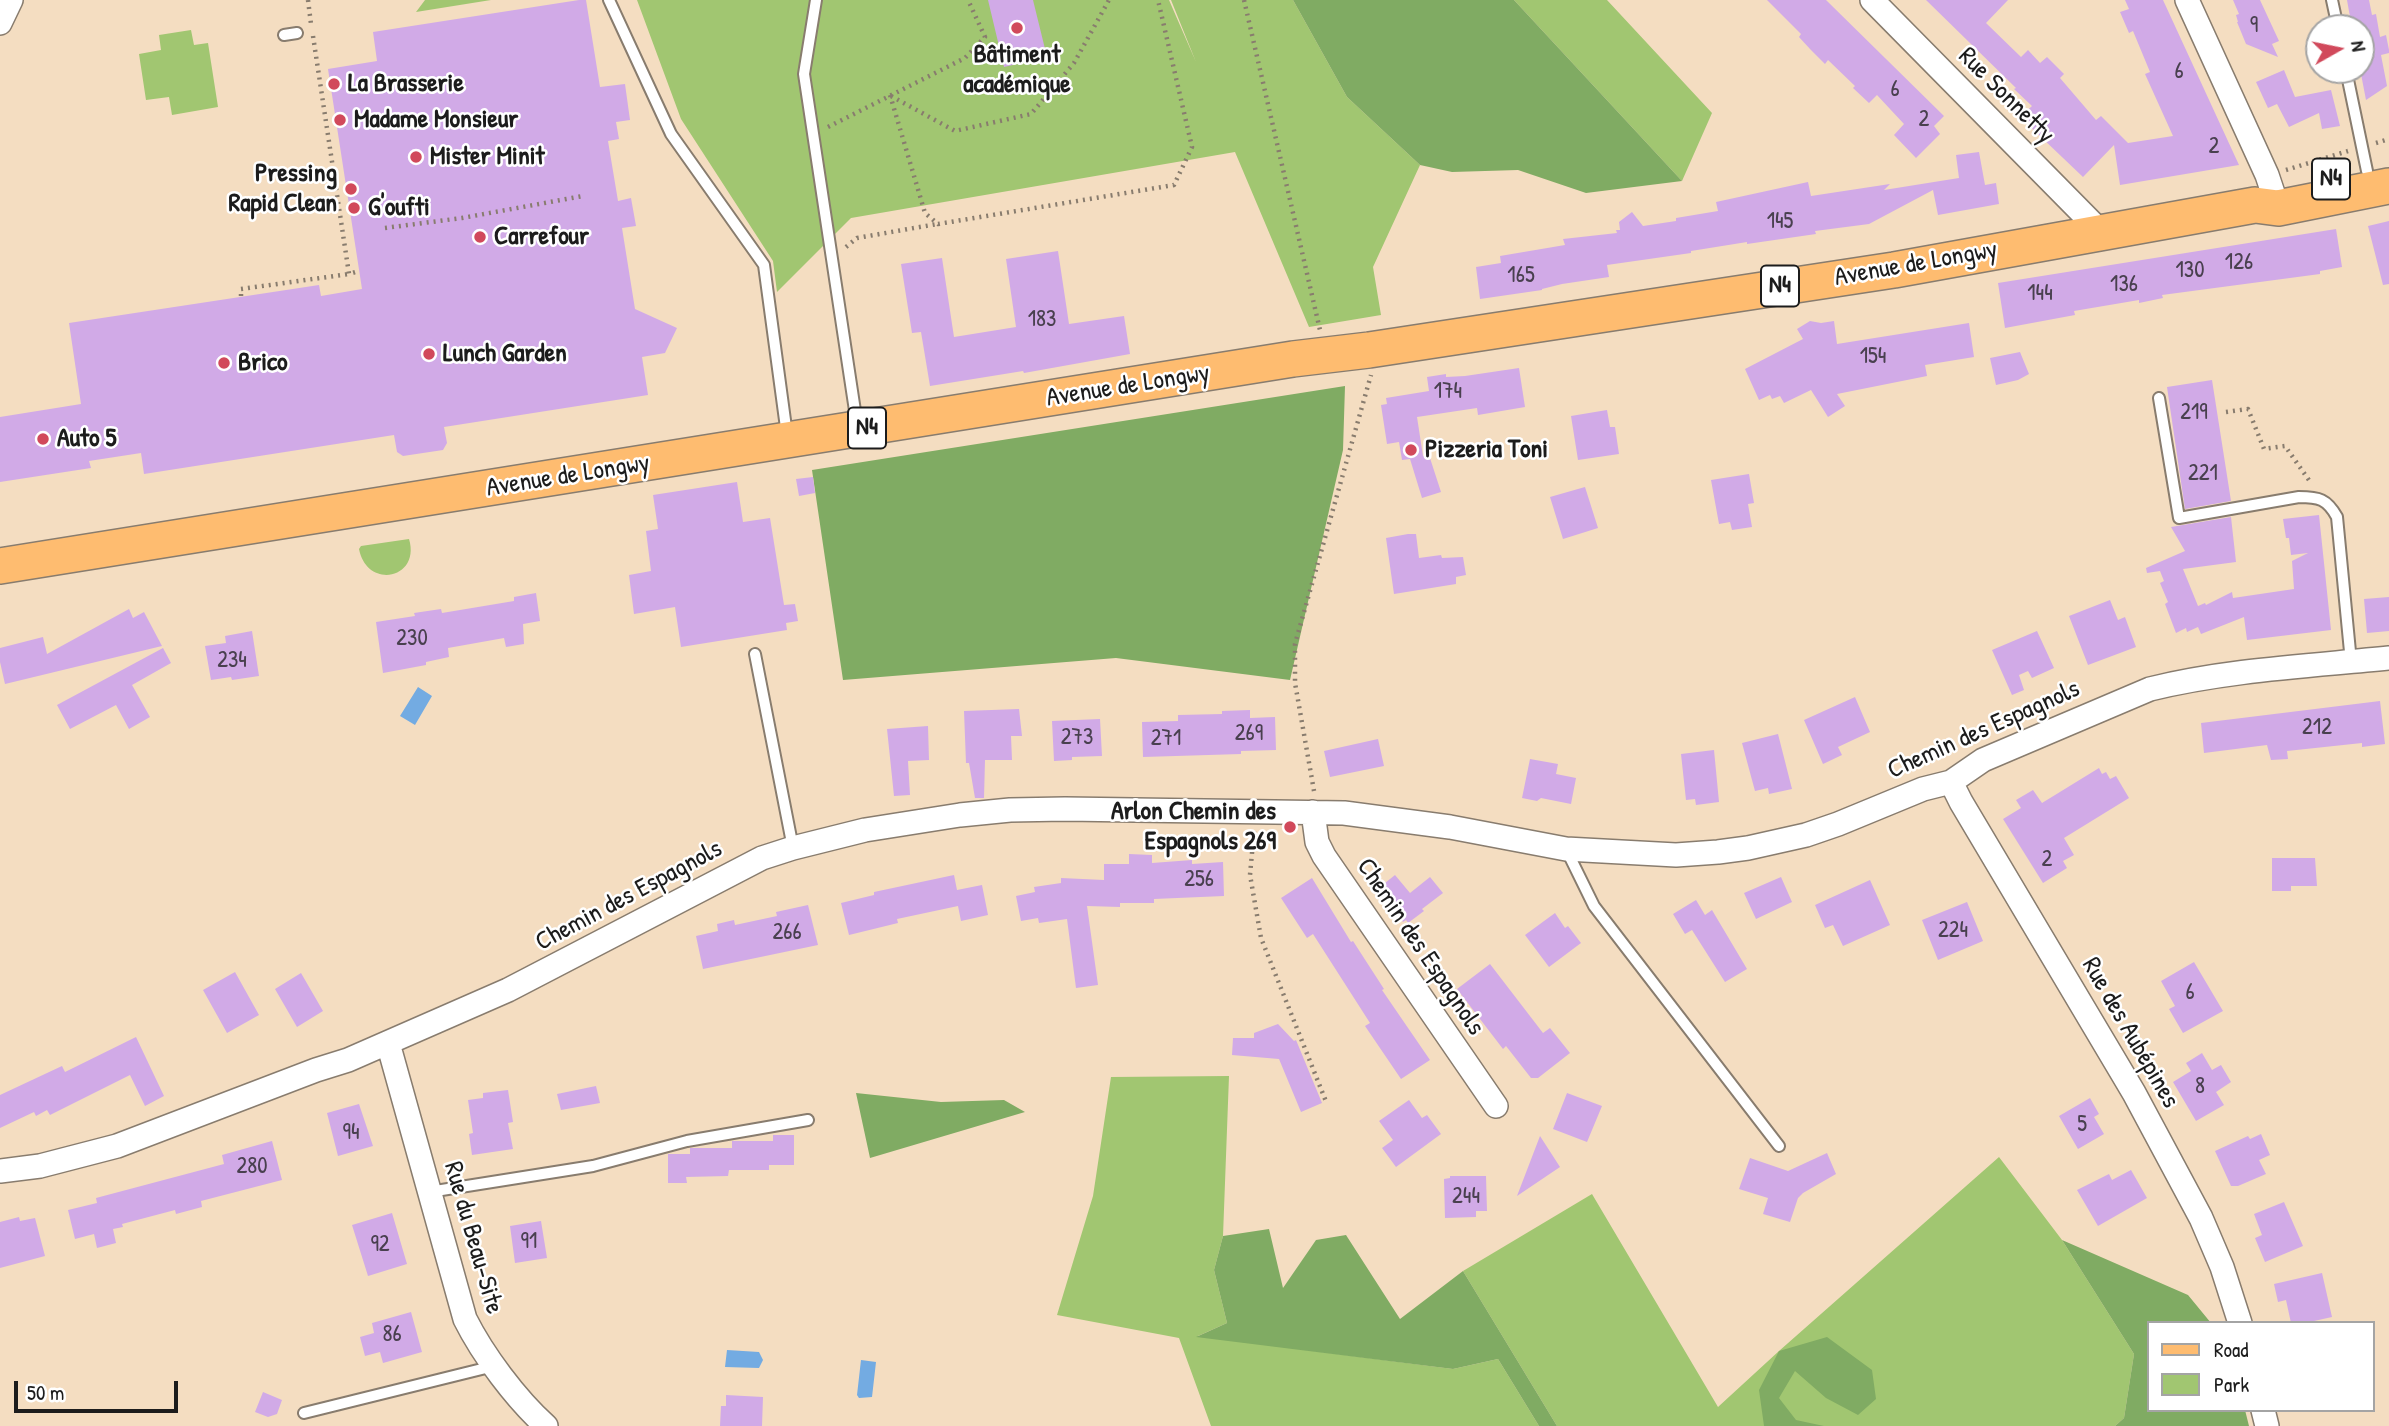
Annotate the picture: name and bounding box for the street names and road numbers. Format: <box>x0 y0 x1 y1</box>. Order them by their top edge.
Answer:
street label: Rue Sonnetty <box>1951 41 2061 151</box>
road number: N4 <box>2312 159 2350 200</box>
street label: Avenue de Longwy <box>1832 234 2000 294</box>
road number: N4 <box>1761 265 1799 306</box>
street label: Avenue de Longwy <box>1044 358 1212 414</box>
road number: N4 <box>848 408 886 448</box>
street label: Avenue de Longwy <box>484 448 652 504</box>
street label: Chemin des Espagnols <box>1883 674 2085 786</box>
street label: Chemin des Espagnols <box>530 834 728 958</box>
street label: Chemin des Espagnols <box>1349 853 1491 1041</box>
street label: Rue des Aubépines <box>2074 952 2186 1114</box>
street label: Rue du Beau-Site <box>436 1158 510 1318</box>

